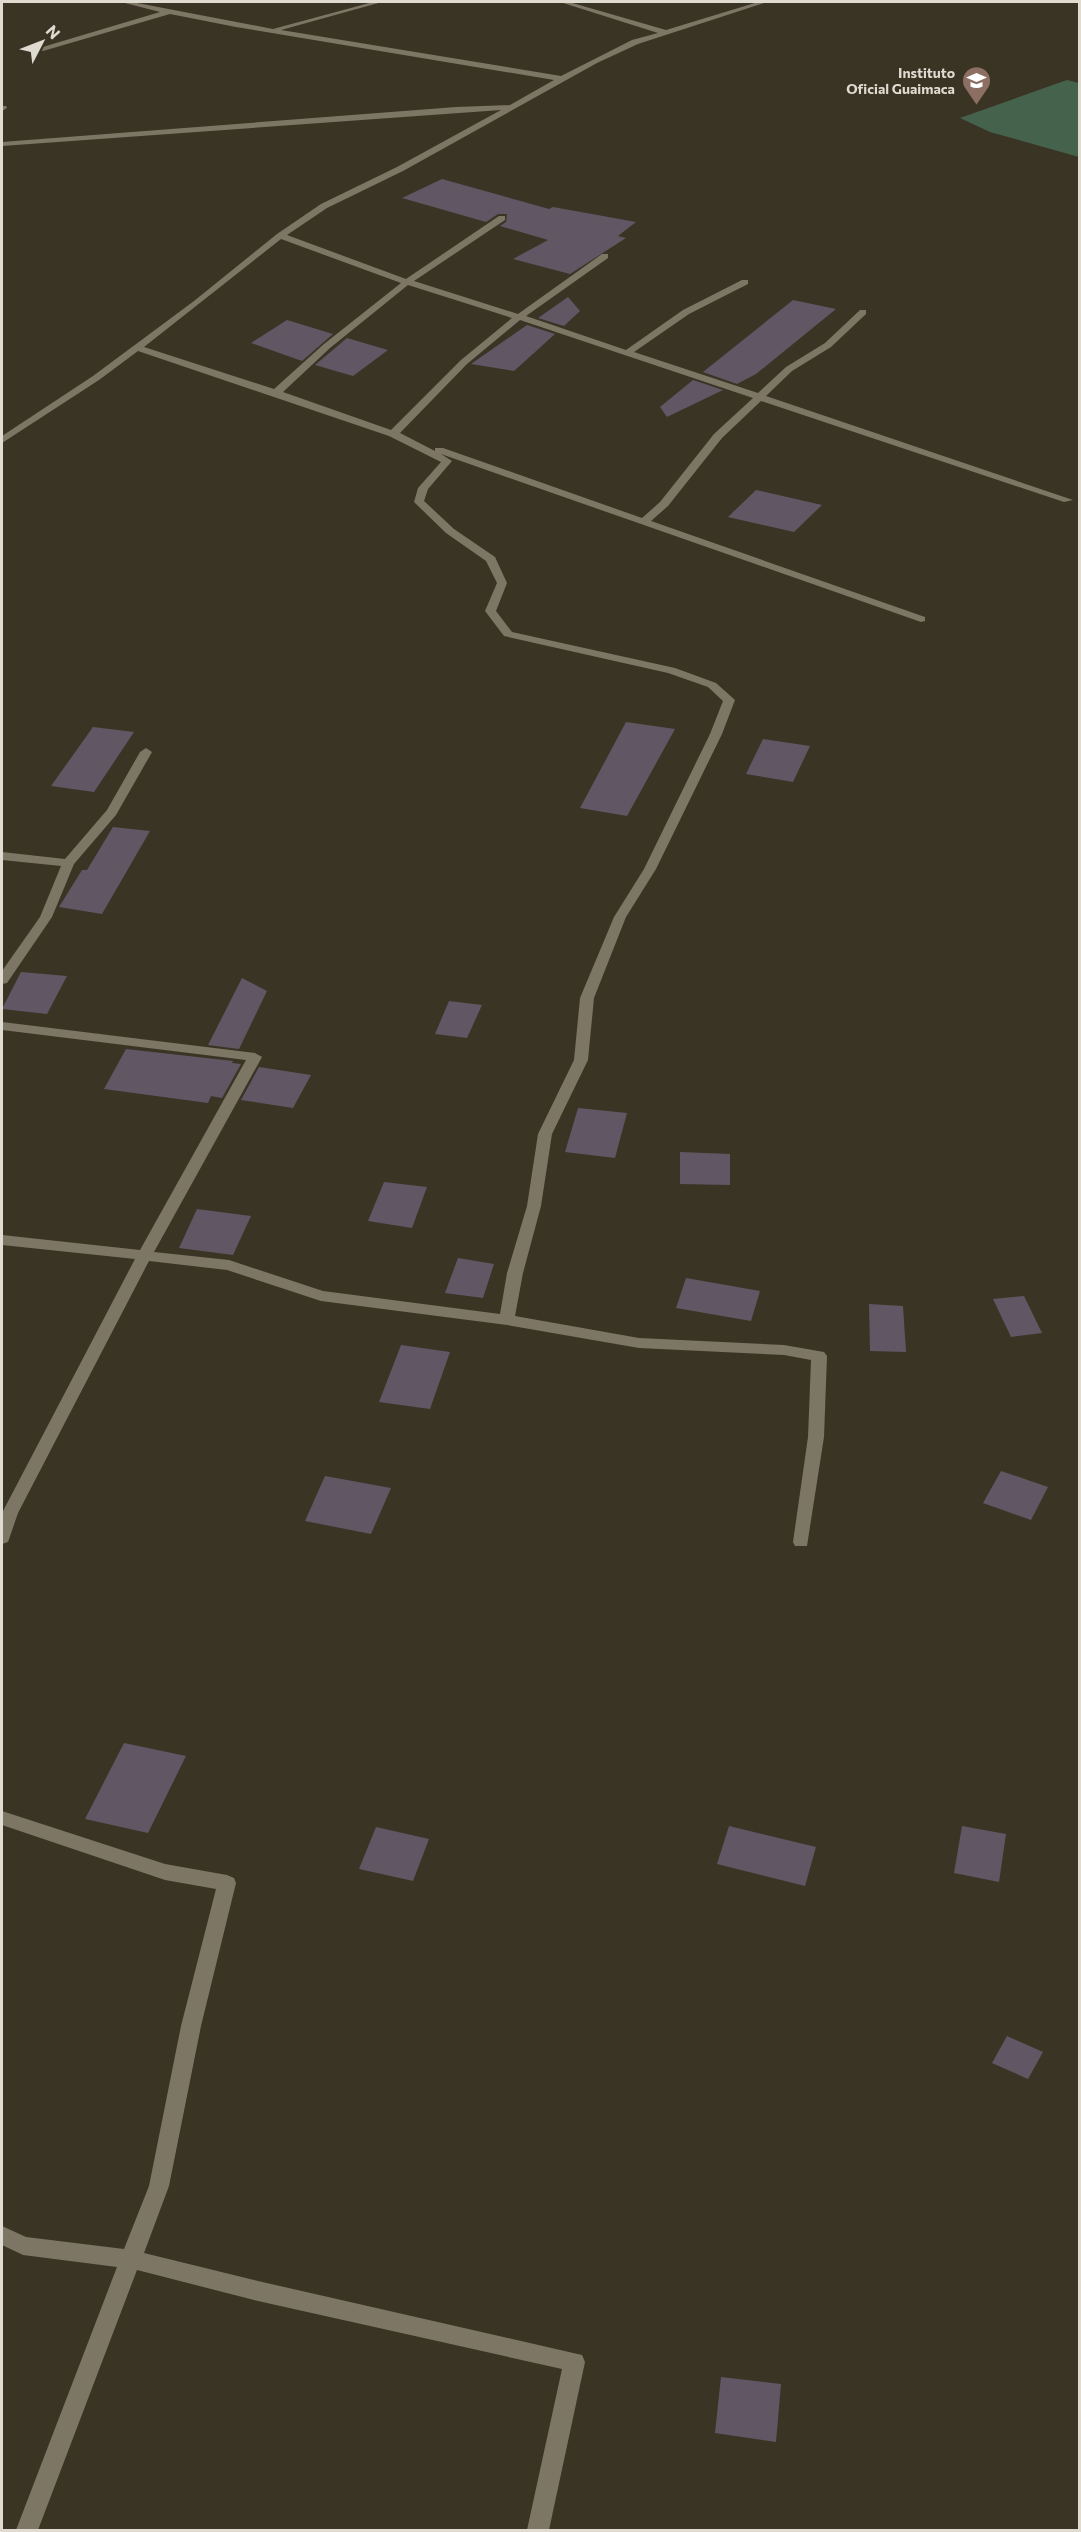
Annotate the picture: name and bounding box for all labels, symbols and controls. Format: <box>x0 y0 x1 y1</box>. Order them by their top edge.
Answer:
north arrow <box>12 12 72 72</box>
text: N <box>42 21 65 42</box>
place label: Instituto Oficial Guaimaca <box>846 64 955 97</box>
school or university icon: Instituto Oficial Guaimaca <box>960 64 992 106</box>

